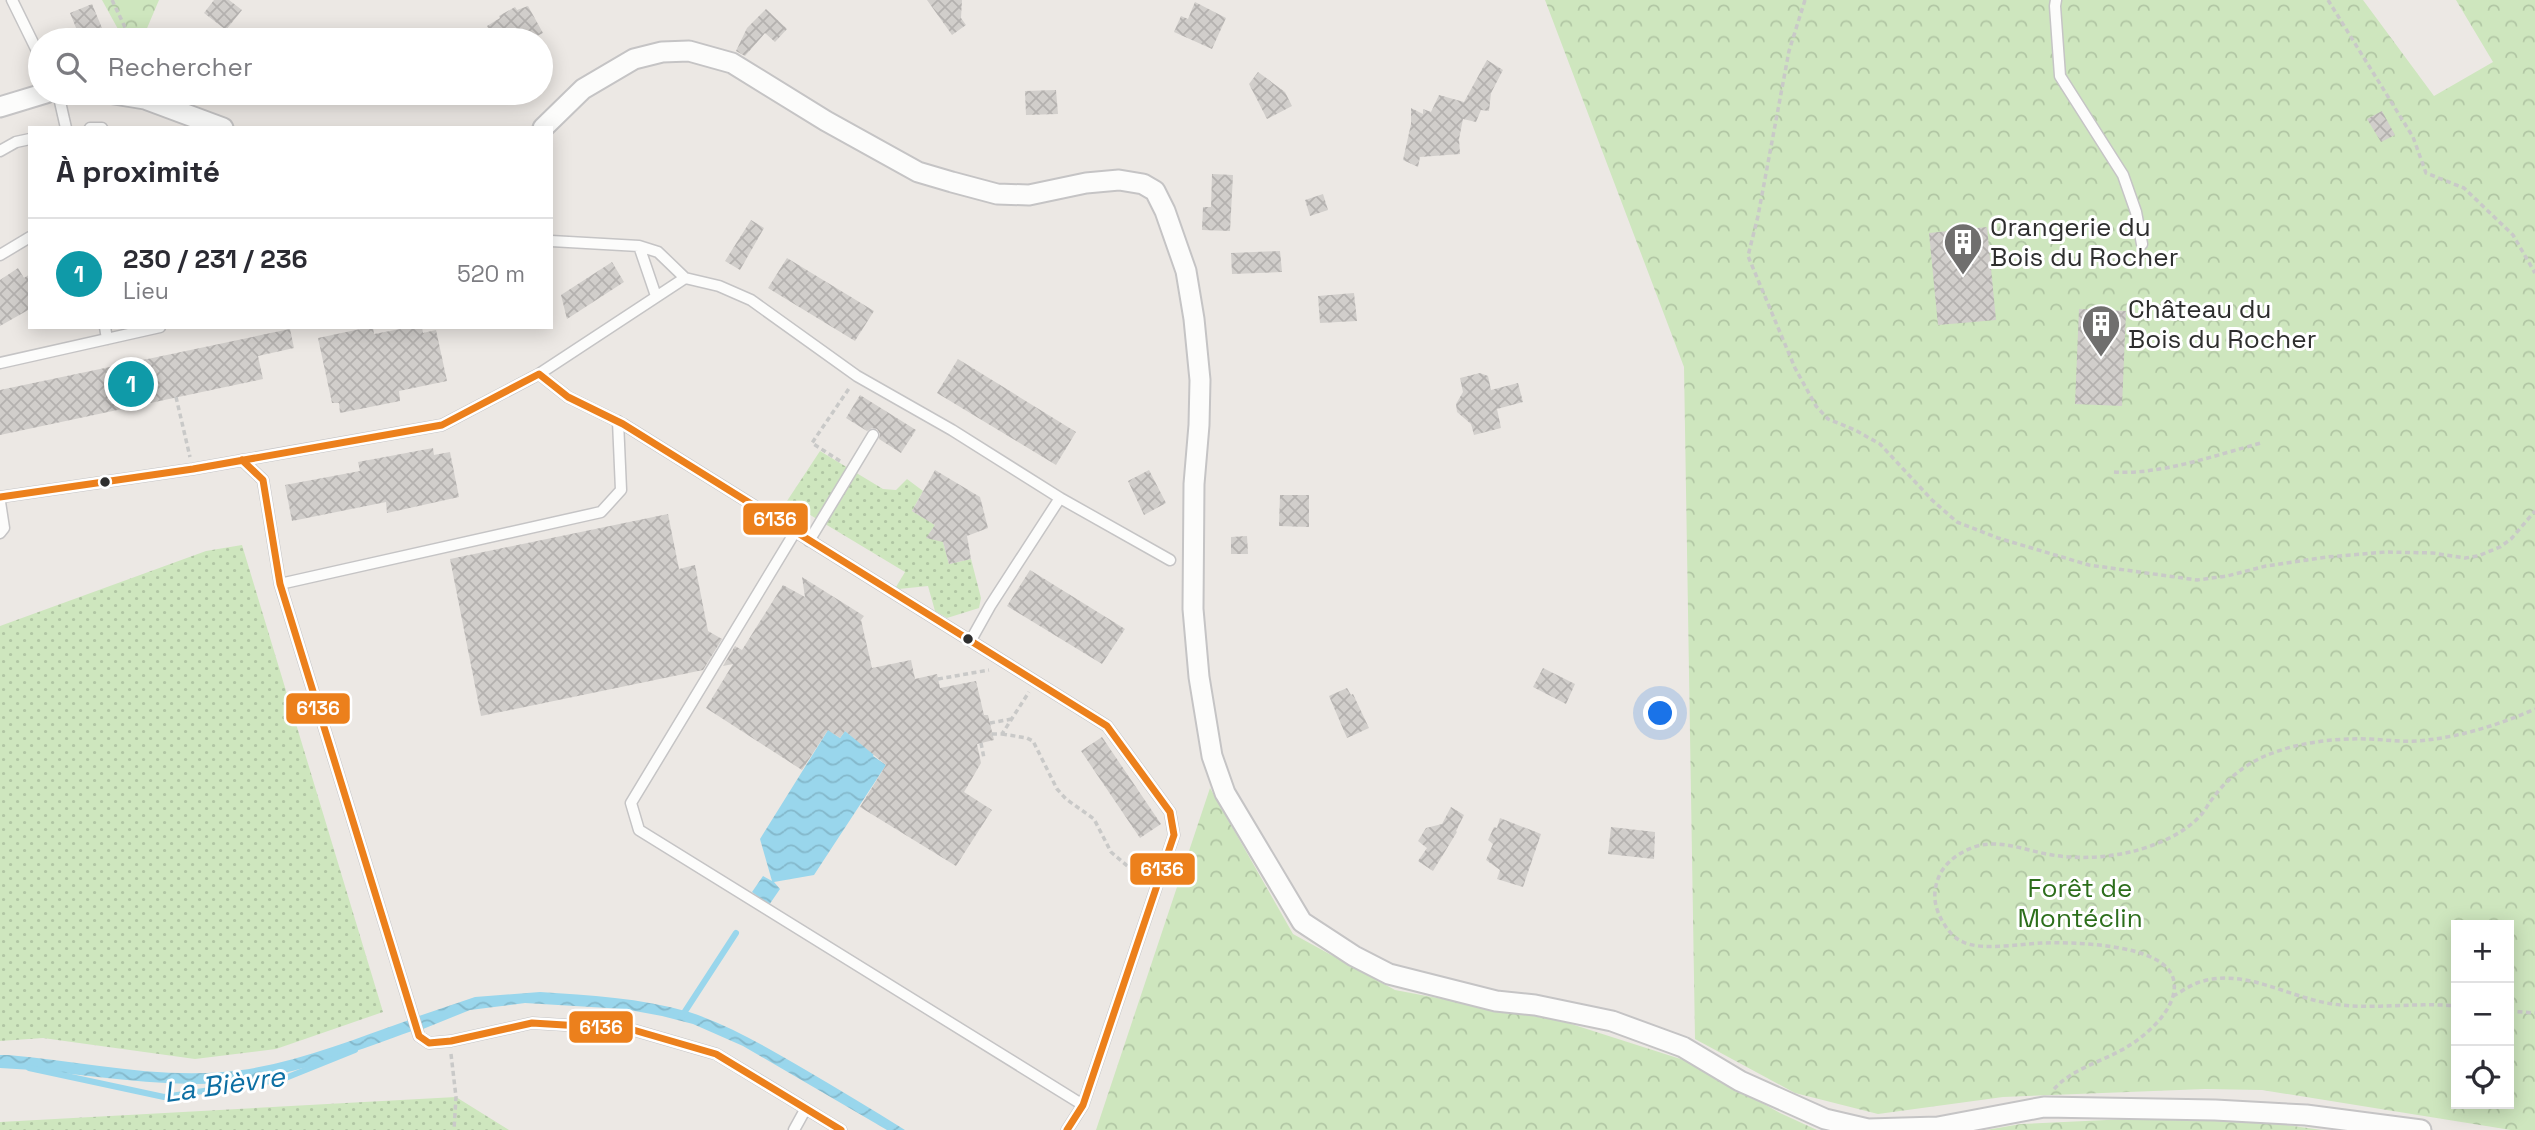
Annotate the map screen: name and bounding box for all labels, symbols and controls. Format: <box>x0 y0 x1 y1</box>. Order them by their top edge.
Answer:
search box <box>28 28 553 105</box>
icon: search <box>52 48 90 86</box>
text: Rechercher <box>108 50 253 84</box>
text: À proximité <box>56 152 220 191</box>
place label: Orangerie du Bois du Rocher <box>1990 210 2179 274</box>
building icon: Orangerie du Bois du Rocher <box>1942 221 1984 276</box>
text: 230 / 231 / 236 <box>123 242 308 276</box>
text: 1 <box>74 259 84 289</box>
text: 520 m <box>457 259 525 289</box>
text: Lieu <box>123 276 169 306</box>
place label: Château du Bois du Rocher <box>2128 292 2317 356</box>
building icon: Château du Bois du Rocher <box>2080 303 2122 358</box>
pin: 1 <box>108 358 154 410</box>
unlabelled marker <box>98 475 112 489</box>
line badge: 6136 <box>742 502 809 536</box>
text: 6136 <box>753 507 797 532</box>
unlabelled marker <box>961 632 975 646</box>
line badge: 6136 <box>285 692 351 725</box>
text: 6136 <box>296 696 340 721</box>
your location <box>1643 696 1677 730</box>
line badge: 6136 <box>1129 852 1196 886</box>
text: 6136 <box>1140 857 1184 882</box>
park label: Forêt de Montéclin <box>2017 871 2143 935</box>
map controls <box>2451 920 2514 1109</box>
button: + <box>2451 920 2514 983</box>
button: − <box>2451 983 2514 1046</box>
line badge: 6136 <box>568 1010 634 1044</box>
text: 6136 <box>579 1015 623 1040</box>
button: locate <box>2451 1046 2514 1109</box>
water label: La Bièvre <box>161 1058 288 1110</box>

